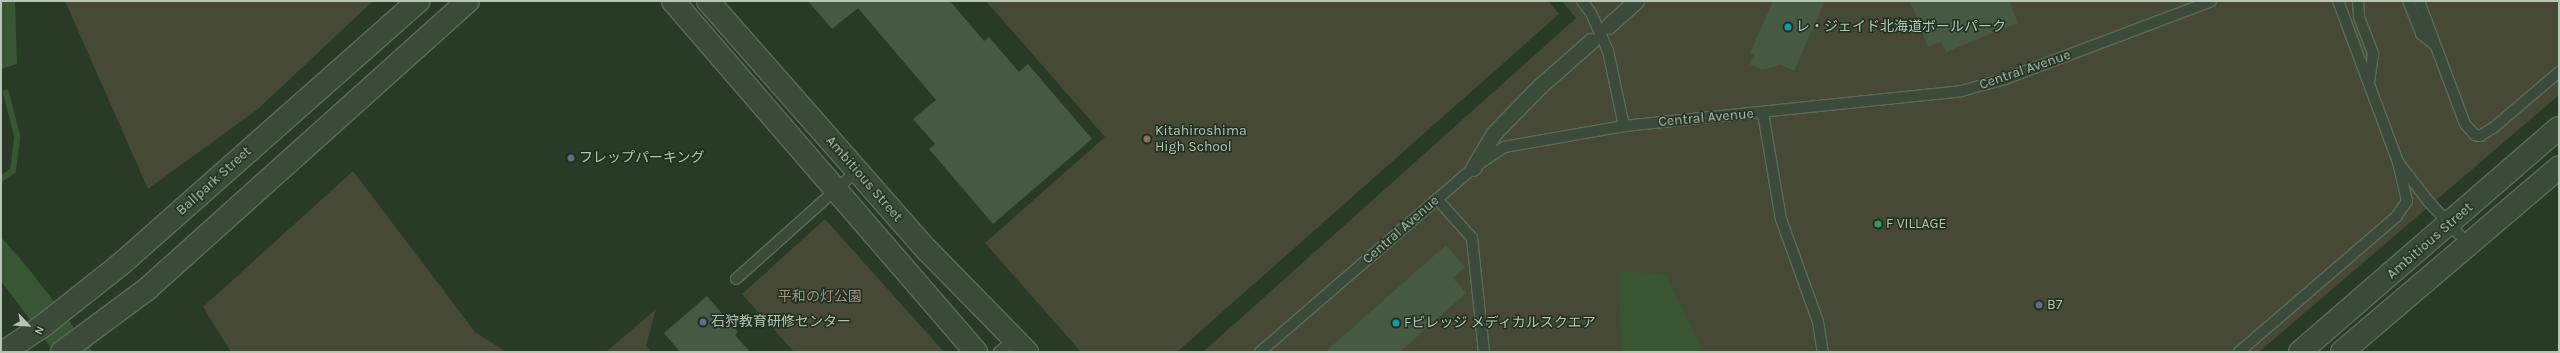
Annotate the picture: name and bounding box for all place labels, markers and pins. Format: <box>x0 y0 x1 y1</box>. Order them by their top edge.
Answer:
place label: レ・ジェイド北海道ボールパーク <box>1796 19 2006 35</box>
marker: レ・ジェイド北海道ボールパーク <box>1783 22 1793 32</box>
place label: Kitahiroshima High School <box>1155 123 1247 156</box>
marker: Kitahiroshima High School <box>1142 134 1152 144</box>
place label: フレップパーキング <box>579 150 705 166</box>
marker: フレップパーキング <box>566 153 576 163</box>
place label: F VILLAGE <box>1886 216 1946 232</box>
marker: F VILLAGE <box>1873 219 1883 229</box>
place label: B7 <box>2047 297 2062 313</box>
marker: B7 <box>2034 300 2044 310</box>
place label: 石狩教育研修センター <box>711 314 851 330</box>
place label: Fビレッジ メディカルスクエア <box>1404 315 1597 331</box>
marker: 石狩教育研修センター <box>698 317 708 327</box>
marker: Fビレッジ メディカルスクエア <box>1391 318 1401 328</box>

